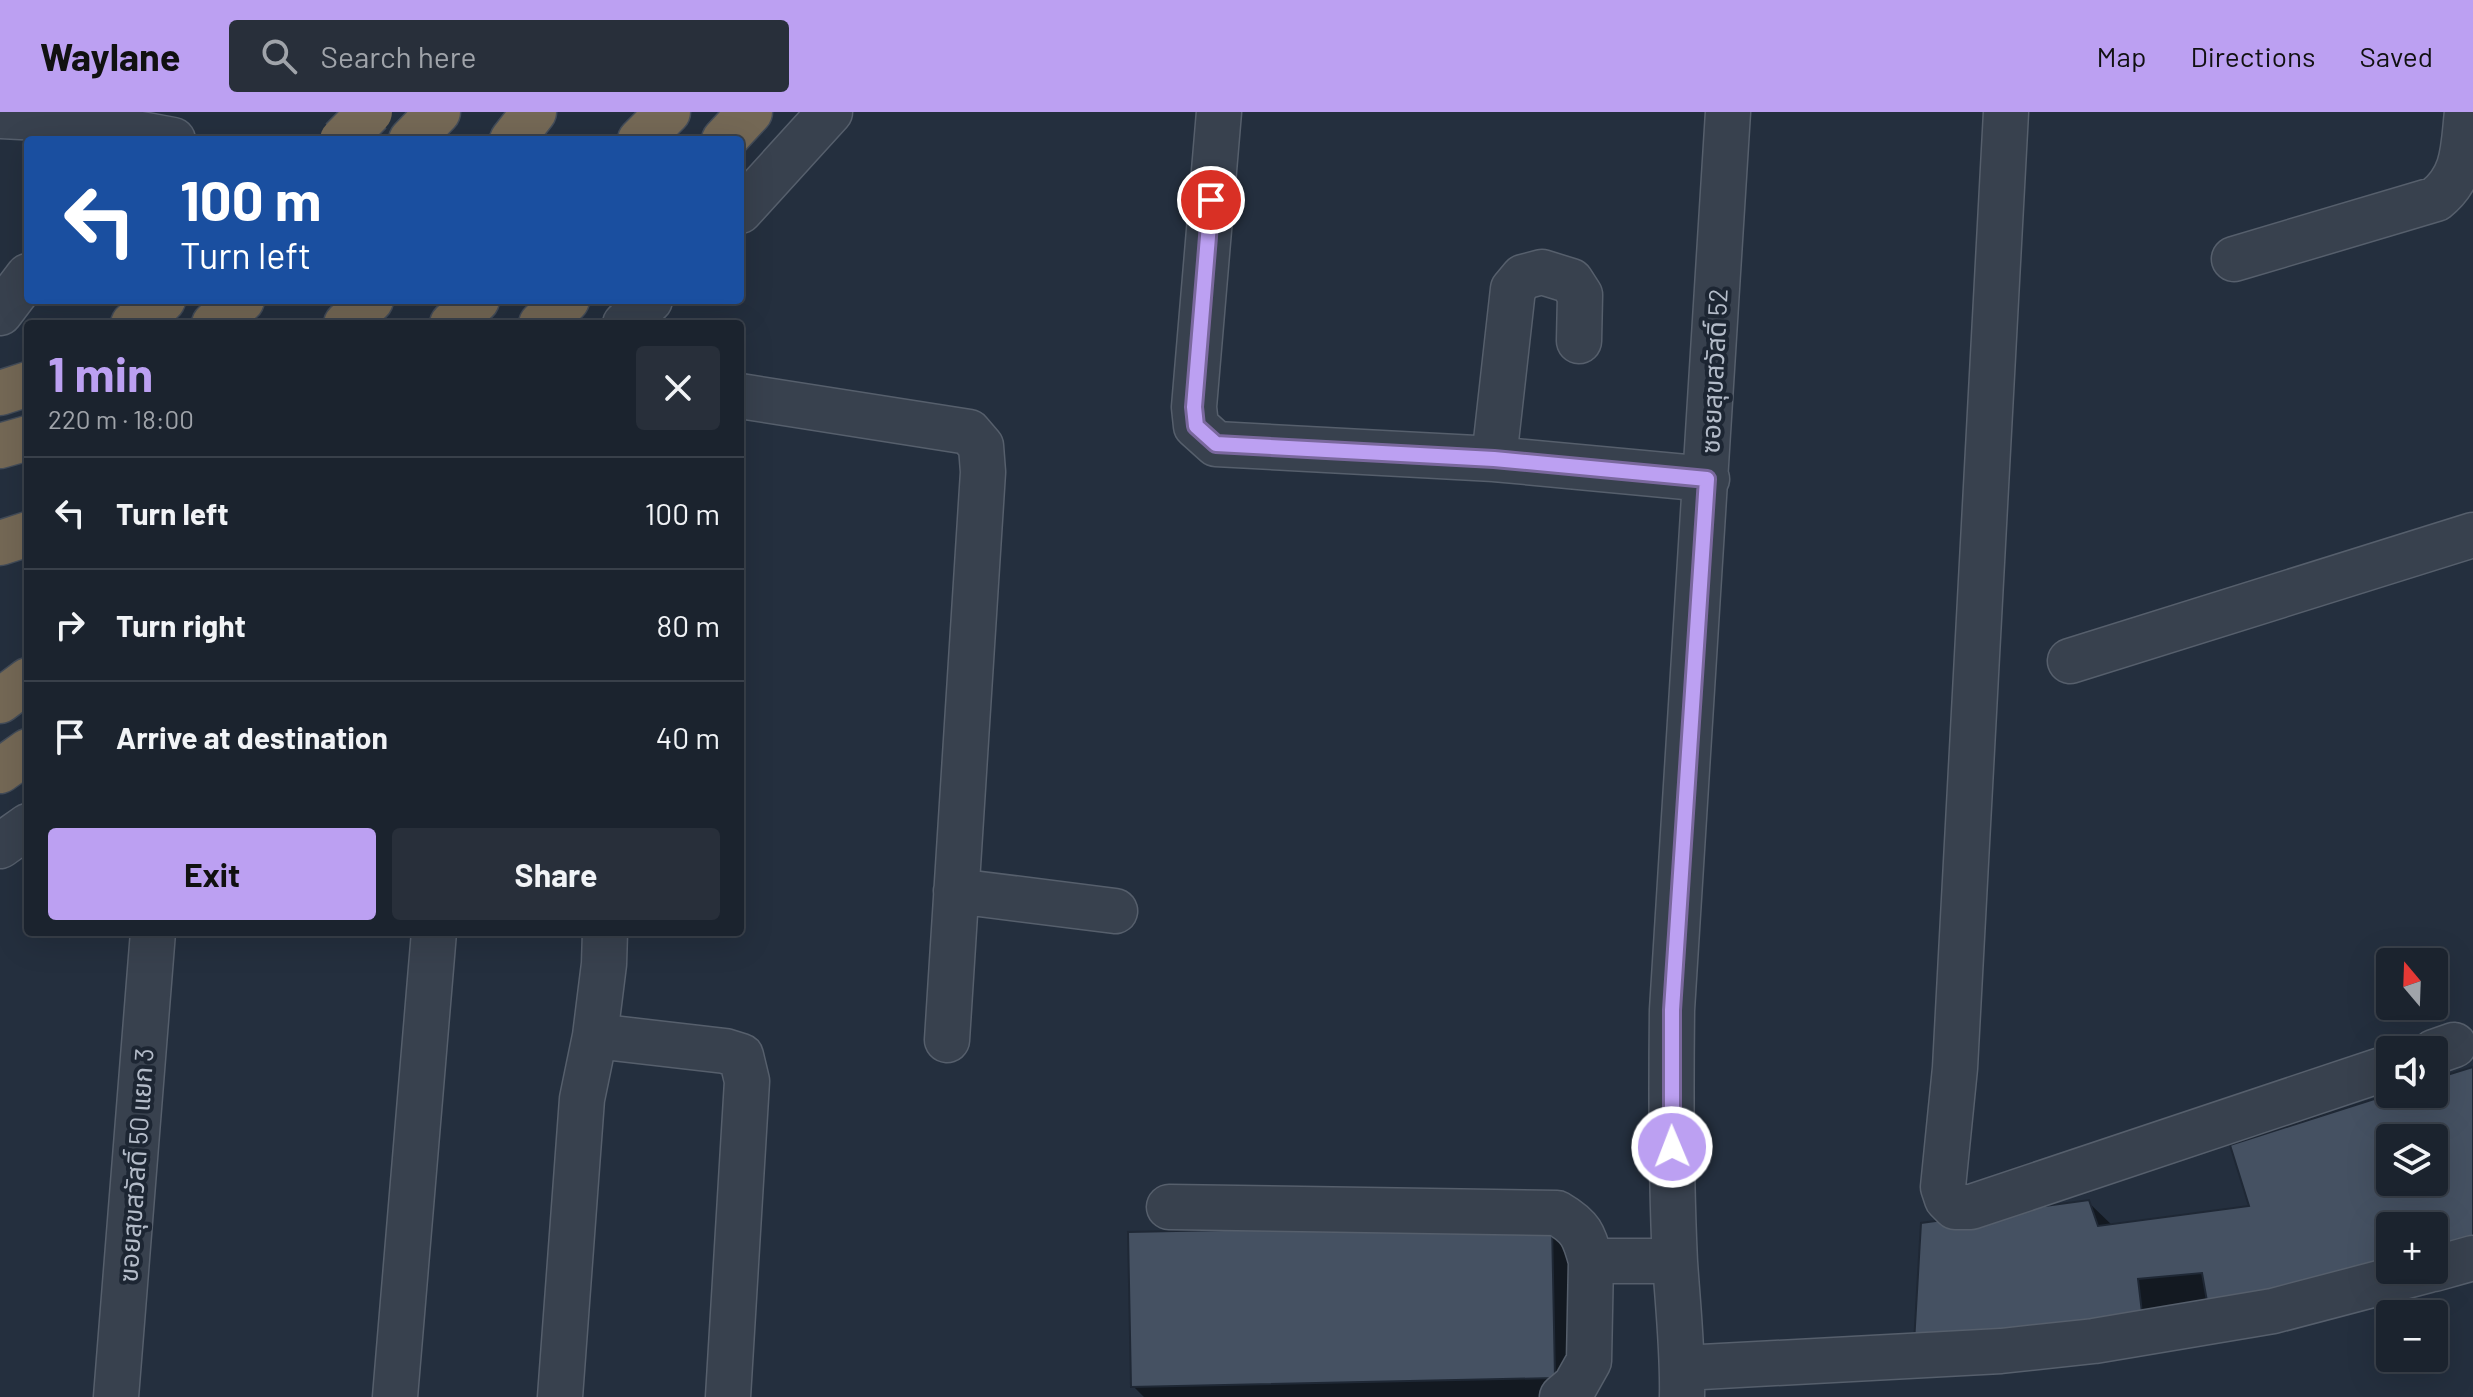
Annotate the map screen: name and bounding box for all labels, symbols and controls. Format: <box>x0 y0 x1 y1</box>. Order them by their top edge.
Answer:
search box <box>229 20 789 92</box>
text: Waylane <box>40 33 181 79</box>
icon: search <box>257 34 301 78</box>
text: Search here <box>321 38 476 74</box>
text: Map <box>2097 39 2146 73</box>
text: Directions <box>2190 39 2316 73</box>
text: Saved <box>2360 39 2433 73</box>
text: 100 m <box>180 165 322 232</box>
pin <box>1177 166 1245 234</box>
icon: left <box>48 168 152 272</box>
icon: arrive <box>1189 178 1233 222</box>
text: Turn left <box>180 233 311 276</box>
street label: ซอยสุขสวัสดิ์ 52 <box>1693 288 1735 454</box>
text: 1 min <box>48 344 153 402</box>
button: close <box>636 346 720 430</box>
text: 220 m · 18:00 <box>48 403 194 434</box>
icon: left <box>48 491 92 535</box>
text: Turn left <box>116 495 229 531</box>
text: 100 m <box>645 495 720 531</box>
icon: right <box>48 603 92 647</box>
text: Turn right <box>116 607 246 643</box>
text: 80 m <box>657 607 720 643</box>
icon: arrive <box>48 715 92 759</box>
text: Arrive at destination <box>116 719 388 755</box>
text: 40 m <box>656 719 720 755</box>
button: Exit <box>48 828 376 920</box>
button: Share <box>392 828 720 920</box>
north arrow <box>2376 948 2448 1020</box>
map controls <box>2376 948 2448 1372</box>
button: sound <box>2376 1036 2448 1108</box>
street label: ฃอยสุขสวัสดิ์ 50 แยก 3 <box>111 1047 161 1283</box>
position arrow <box>1630 1105 1714 1189</box>
button: layers <box>2376 1124 2448 1196</box>
button: + <box>2376 1212 2448 1284</box>
button: − <box>2376 1300 2448 1372</box>

